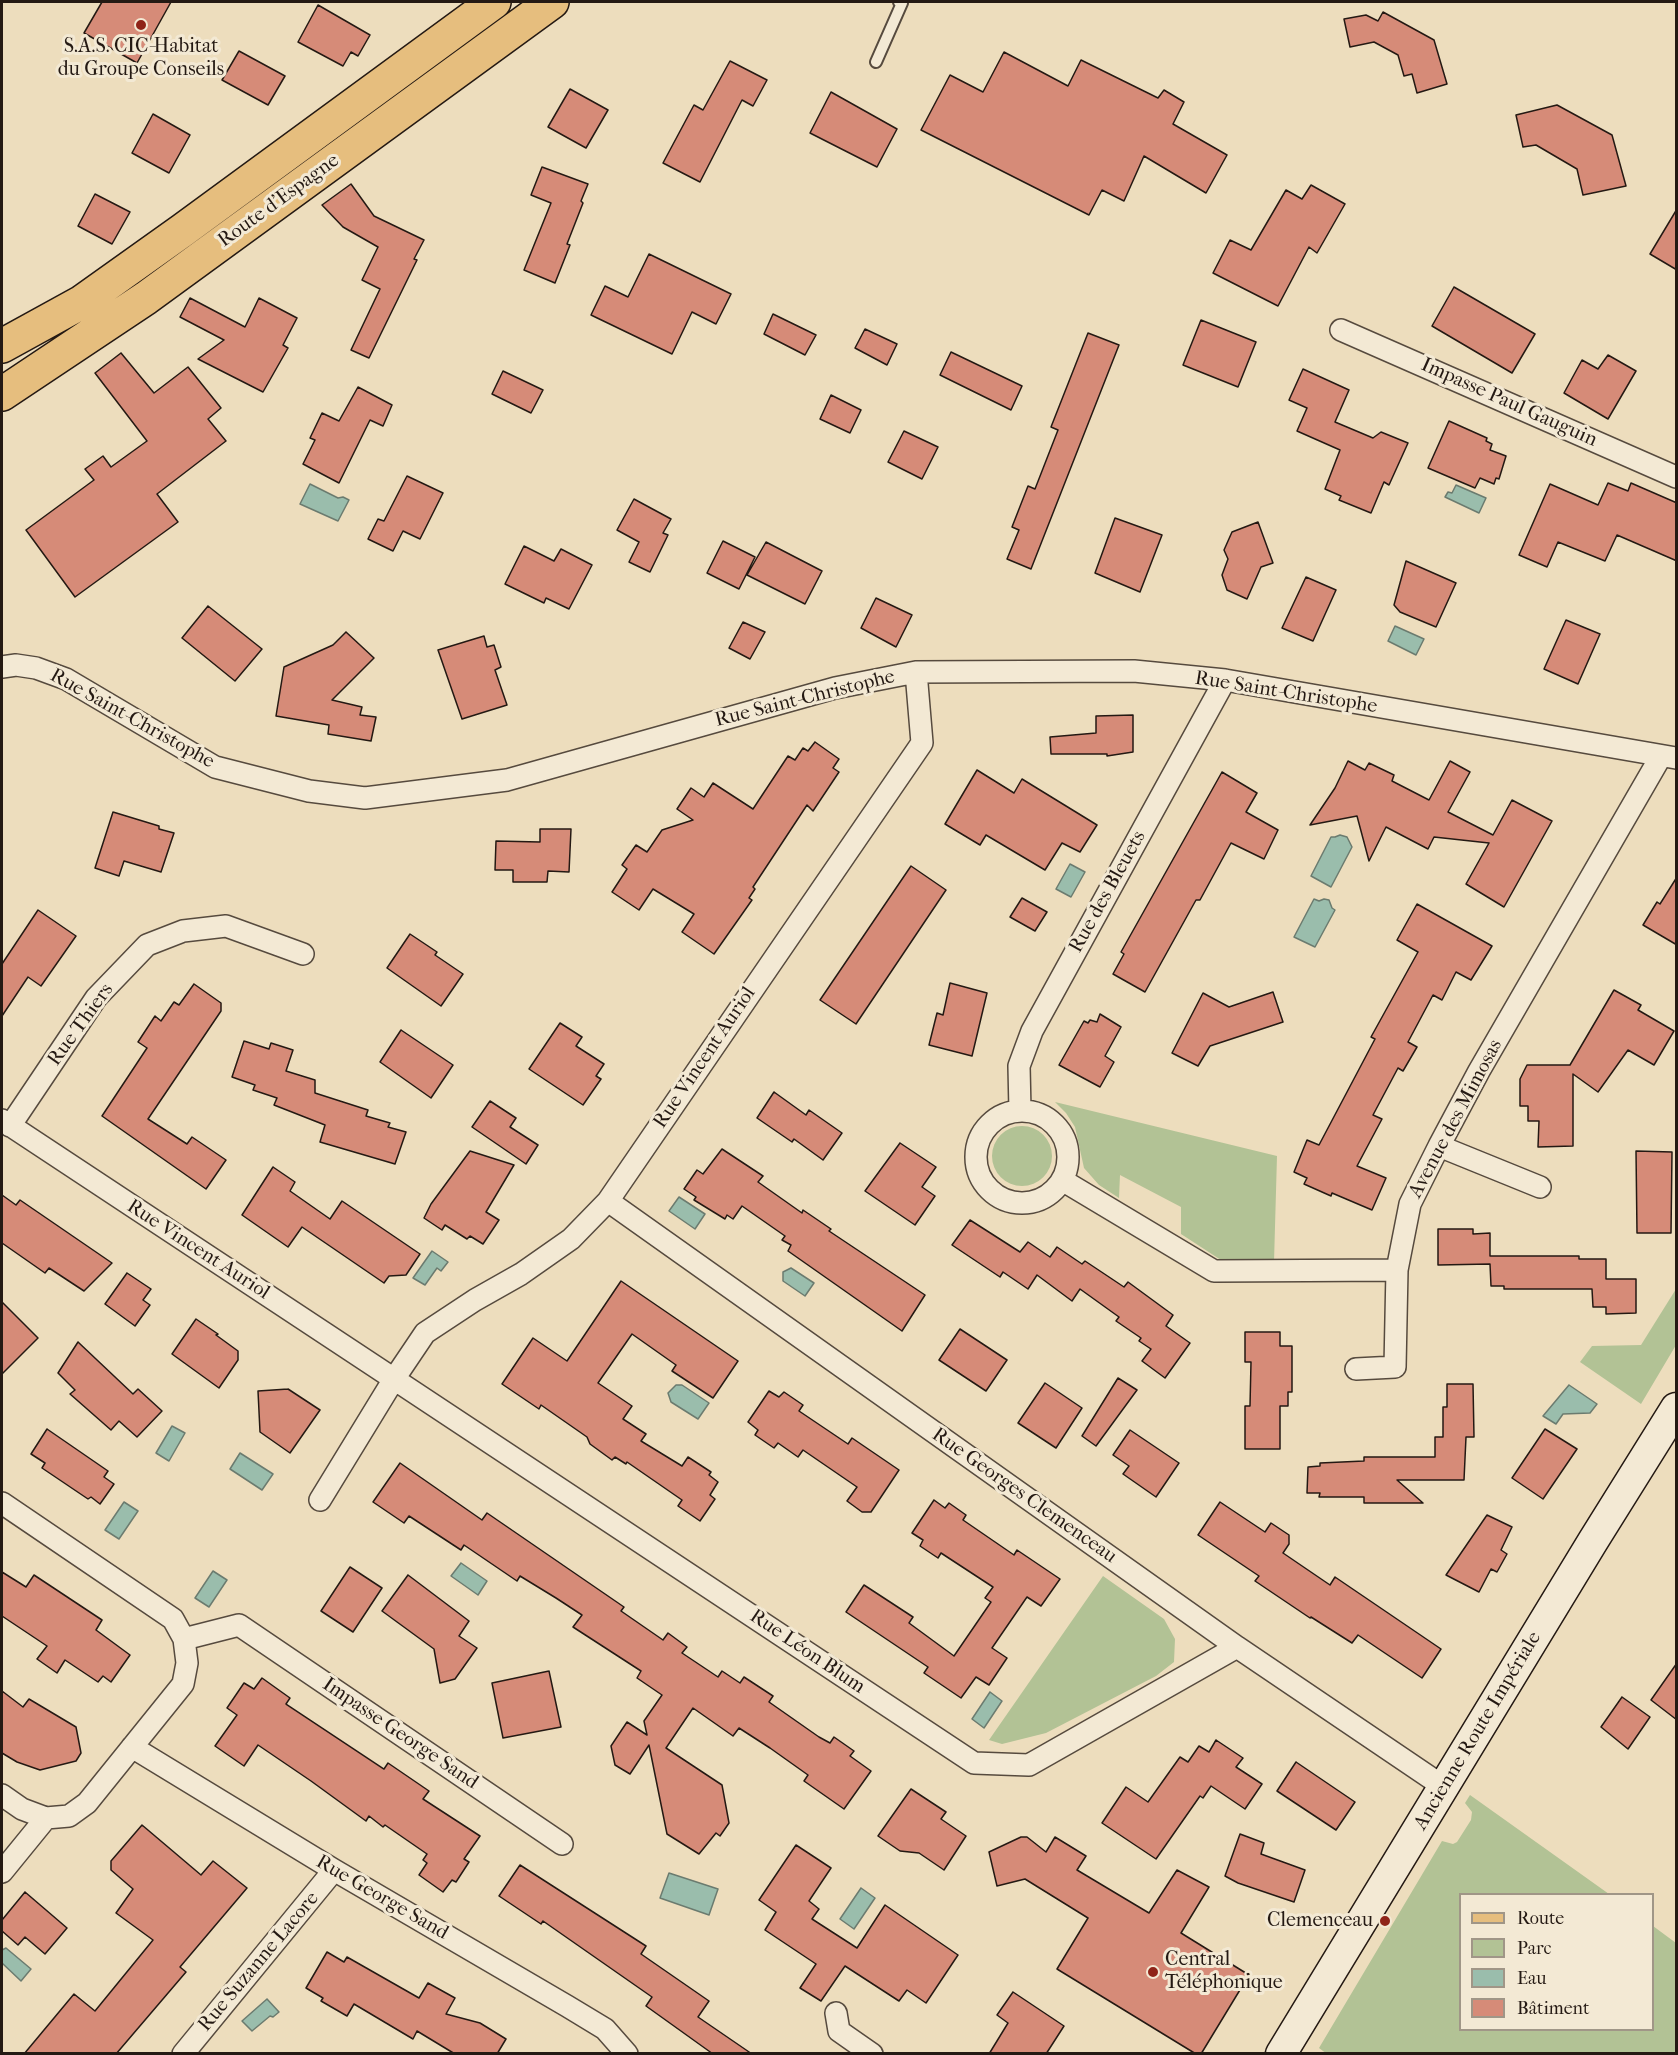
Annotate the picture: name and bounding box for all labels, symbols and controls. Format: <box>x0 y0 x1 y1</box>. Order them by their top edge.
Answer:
marker: S.A.S. CIC-Habitat du Groupe Conseils <box>134 18 148 32</box>
place label: S.A.S. CIC-Habitat du Groupe Conseils <box>58 35 224 82</box>
street label: Route d'Espagne <box>214 149 344 253</box>
street label: Impasse Paul Gauguin <box>1417 353 1601 453</box>
street label: Rue Saint-Christophe <box>46 664 218 774</box>
street label: Rue Saint-Christophe <box>713 665 897 733</box>
street label: Rue Saint-Christophe <box>1193 667 1379 719</box>
street label: Rue des Bleuets <box>1065 827 1151 957</box>
street label: Rue Thiers <box>43 979 119 1071</box>
street label: Rue Vincent Auriol <box>649 983 761 1133</box>
street label: Avenue des Mimosas <box>1404 1036 1508 1202</box>
street label: Rue Vincent Auriol <box>122 1195 274 1305</box>
street label: Rue Georges Clemenceau <box>927 1423 1121 1569</box>
street label: Rue Léon Blum <box>745 1605 869 1699</box>
street label: Ancienne Route Impériale <box>1409 1627 1547 1835</box>
street label: Impasse George Sand <box>318 1673 482 1795</box>
street label: Rue George Sand <box>312 1850 452 1946</box>
street label: Rue Suzanne Lacore <box>194 1887 324 2037</box>
legend <box>1459 1893 1654 2031</box>
text: Route <box>1517 1908 1564 1929</box>
place label: Clemenceau <box>1267 1909 1373 1933</box>
marker: Clemenceau <box>1378 1914 1392 1928</box>
text: Parc <box>1517 1938 1552 1959</box>
place label: Central Téléphonique <box>1165 1948 1283 1995</box>
marker: Central Téléphonique <box>1146 1965 1160 1979</box>
text: Eau <box>1517 1968 1546 1989</box>
text: Bâtiment <box>1517 1998 1589 2019</box>

